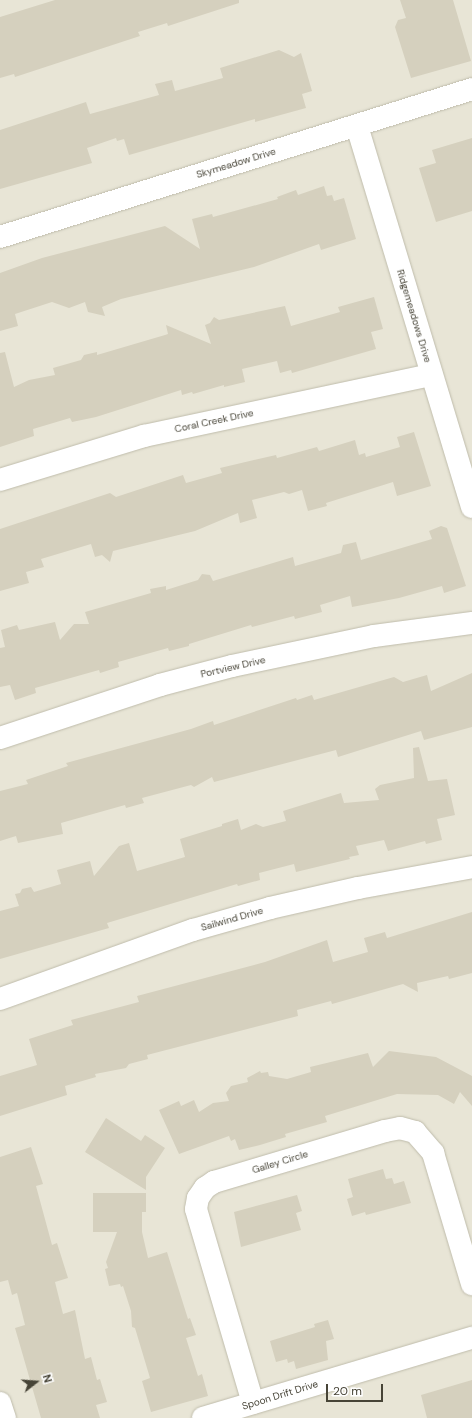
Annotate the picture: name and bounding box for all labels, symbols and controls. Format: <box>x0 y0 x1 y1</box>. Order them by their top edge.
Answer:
street label: Skymeadow Drive <box>195 145 277 181</box>
street label: Ridgemeadows Drive <box>394 268 434 364</box>
street label: Coral Creek Drive <box>173 407 255 435</box>
street label: Portview Drive <box>199 654 267 680</box>
street label: Sailwind Drive <box>199 904 265 934</box>
street label: Galley Circle <box>251 1148 309 1176</box>
north arrow <box>16 1362 56 1402</box>
text: N <box>40 1373 55 1384</box>
scale bar <box>328 1376 385 1402</box>
street label: Spoon Drift Drive <box>240 1378 320 1412</box>
text: 20 m <box>333 1383 362 1399</box>

